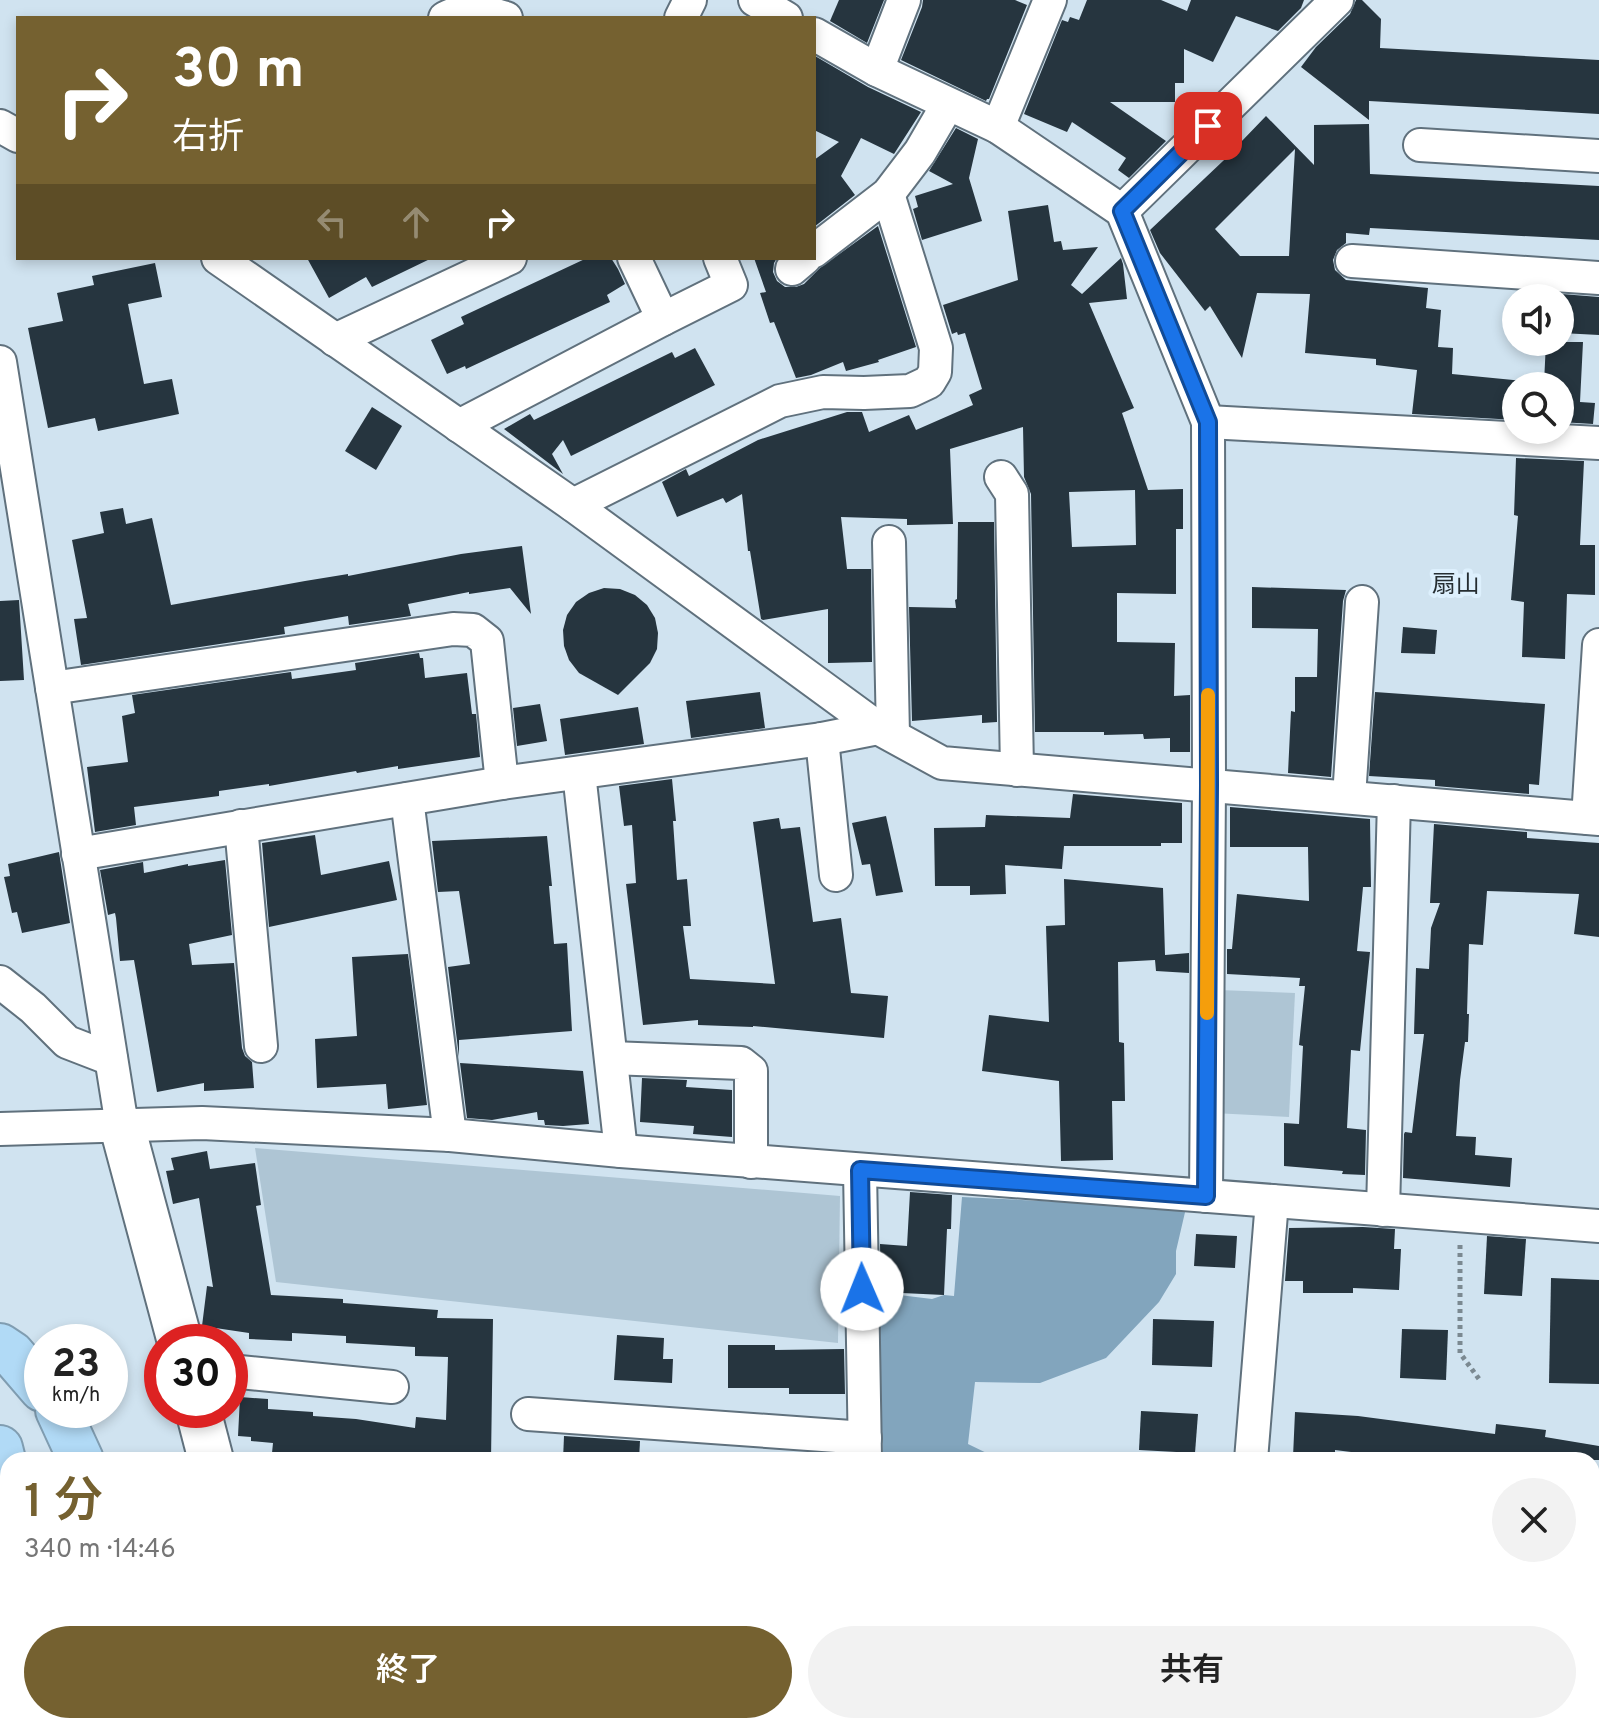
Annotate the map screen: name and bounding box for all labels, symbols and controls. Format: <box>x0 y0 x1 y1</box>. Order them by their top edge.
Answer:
text: 30 m <box>172 37 305 107</box>
icon: right <box>40 48 144 152</box>
pin <box>1174 92 1242 160</box>
icon: arrive <box>1186 104 1230 148</box>
text: 右折 <box>172 116 244 162</box>
icon: left <box>310 200 354 244</box>
icon: ahead <box>394 200 438 244</box>
icon: right <box>478 200 522 244</box>
map controls <box>1502 284 1574 444</box>
button: sound <box>1502 284 1574 356</box>
button: search <box>1502 372 1574 444</box>
district label: 扇山 <box>1432 571 1480 601</box>
position arrow <box>820 1247 904 1331</box>
speed limit sign: 30 <box>144 1324 248 1428</box>
text: 23 <box>52 1341 100 1391</box>
text: km/h <box>52 1383 100 1409</box>
text: 1 分 <box>24 1474 103 1534</box>
button: close <box>1492 1478 1576 1562</box>
text: 340 m · 14:46 <box>24 1534 176 1567</box>
button: 終了 <box>24 1626 792 1718</box>
button: 共有 <box>808 1626 1576 1718</box>

